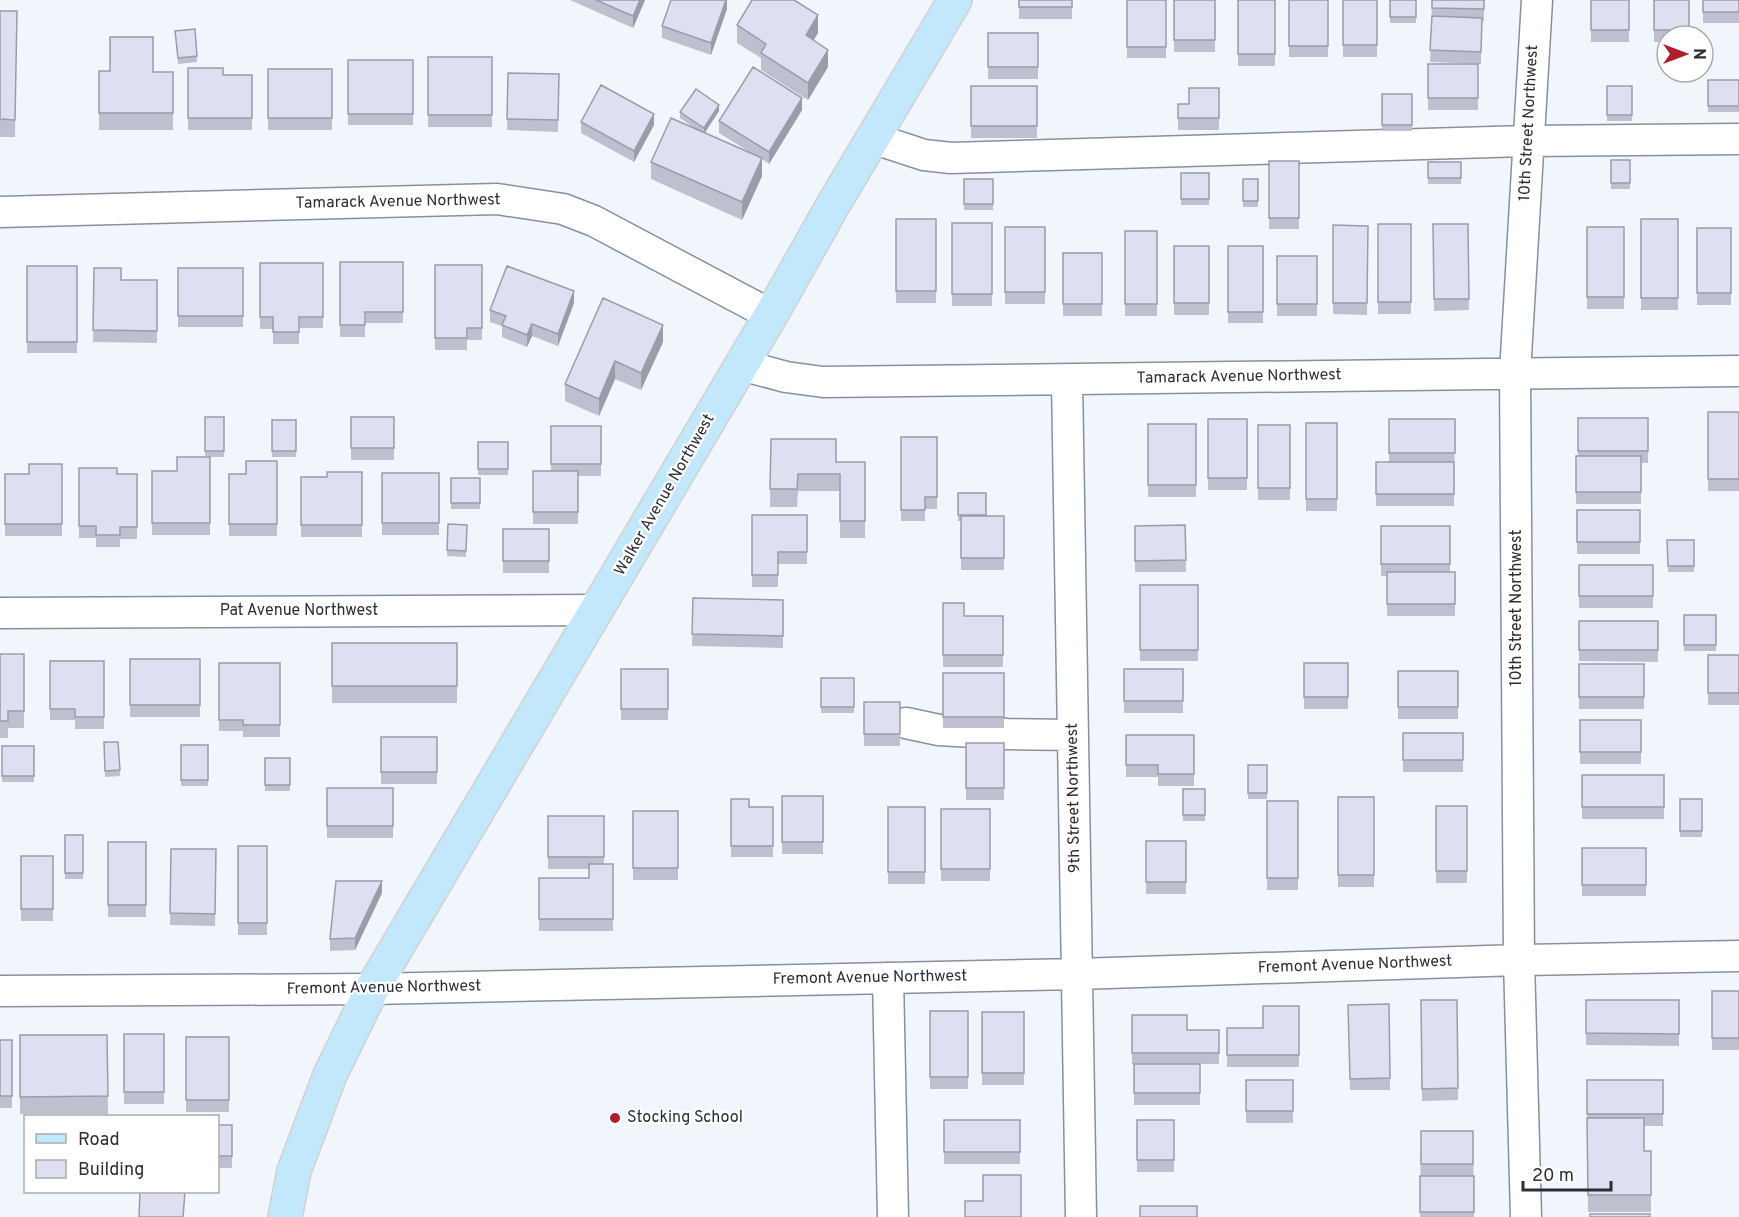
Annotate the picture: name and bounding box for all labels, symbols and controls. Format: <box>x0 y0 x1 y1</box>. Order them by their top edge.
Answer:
north arrow <box>1655 24 1715 84</box>
street label: 10th Street Northwest <box>1515 44 1543 202</box>
text: N <box>1688 48 1708 60</box>
street label: Tamarack Avenue Northwest <box>295 190 501 214</box>
street label: Tamarack Avenue Northwest <box>1136 365 1342 389</box>
street label: Walker Avenue Northwest <box>610 411 720 579</box>
street label: 10th Street Northwest <box>1507 530 1527 686</box>
street label: Pat Avenue Northwest <box>220 601 378 621</box>
street label: 9th Street Northwest <box>1063 723 1085 873</box>
street label: Fremont Avenue Northwest <box>1257 952 1453 978</box>
street label: Fremont Avenue Northwest <box>773 966 967 990</box>
street label: Fremont Avenue Northwest <box>287 976 481 1000</box>
place label: Stocking School <box>627 1108 743 1128</box>
marker: Stocking School <box>608 1111 622 1125</box>
legend <box>24 1115 219 1193</box>
text: Road <box>78 1129 120 1152</box>
scale bar <box>1523 1154 1612 1192</box>
text: Building <box>78 1159 144 1182</box>
text: 20 m <box>1532 1165 1574 1188</box>

